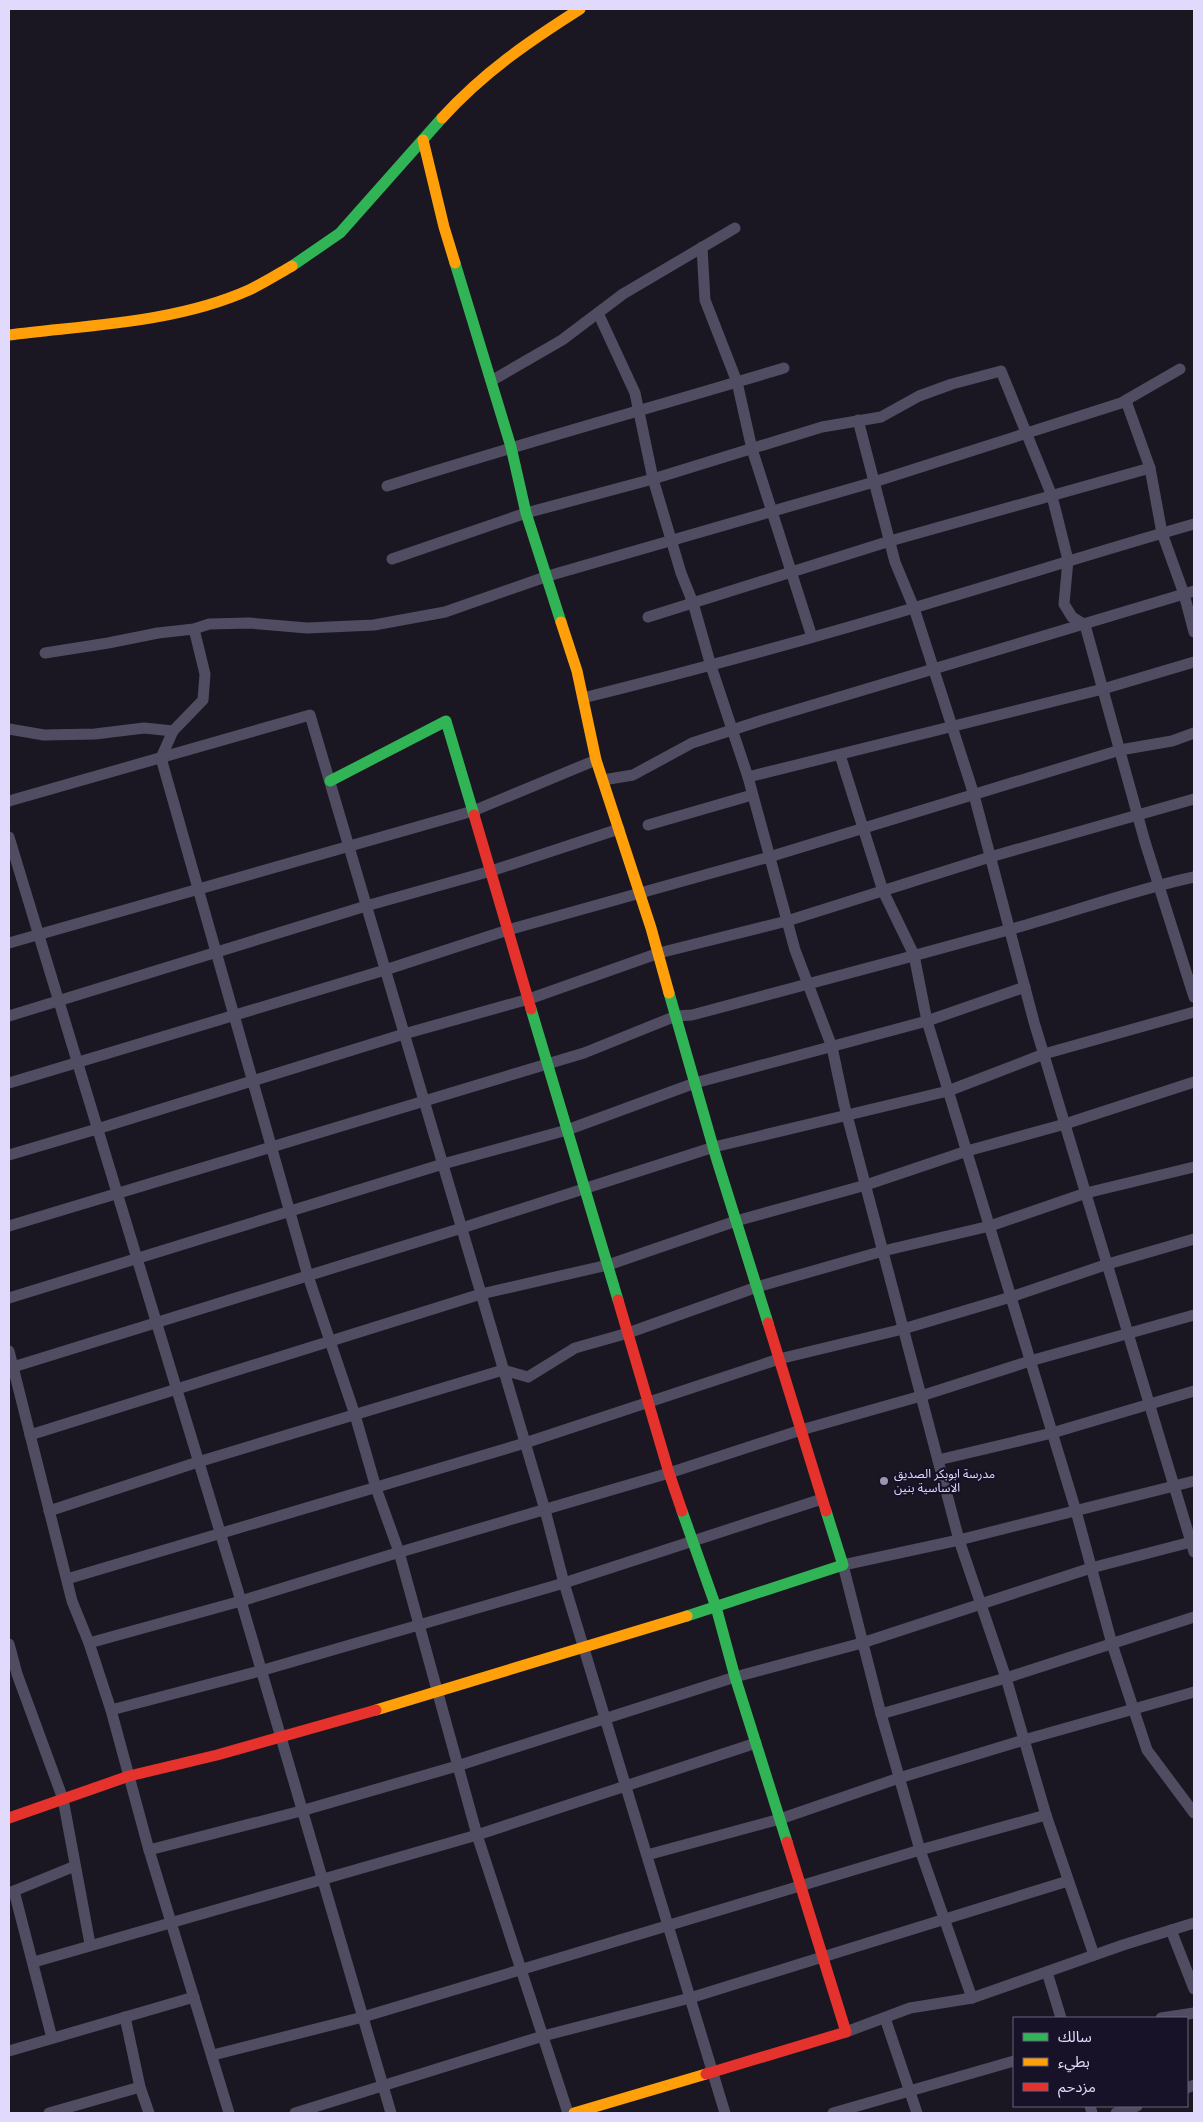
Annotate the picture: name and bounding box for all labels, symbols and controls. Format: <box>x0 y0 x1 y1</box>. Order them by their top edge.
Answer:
place label: مدرسة ابوبكر الصديق الاساسية بنين <box>894 1467 995 1495</box>
marker: مدرسة ابوبكر الصديق الاساسية بنين <box>878 1475 890 1487</box>
legend <box>1013 2017 1188 2107</box>
text: سالك <box>1058 2028 1092 2046</box>
text: بطيء <box>1058 2053 1090 2073</box>
text: مزدحم <box>1058 2078 1096 2098</box>

